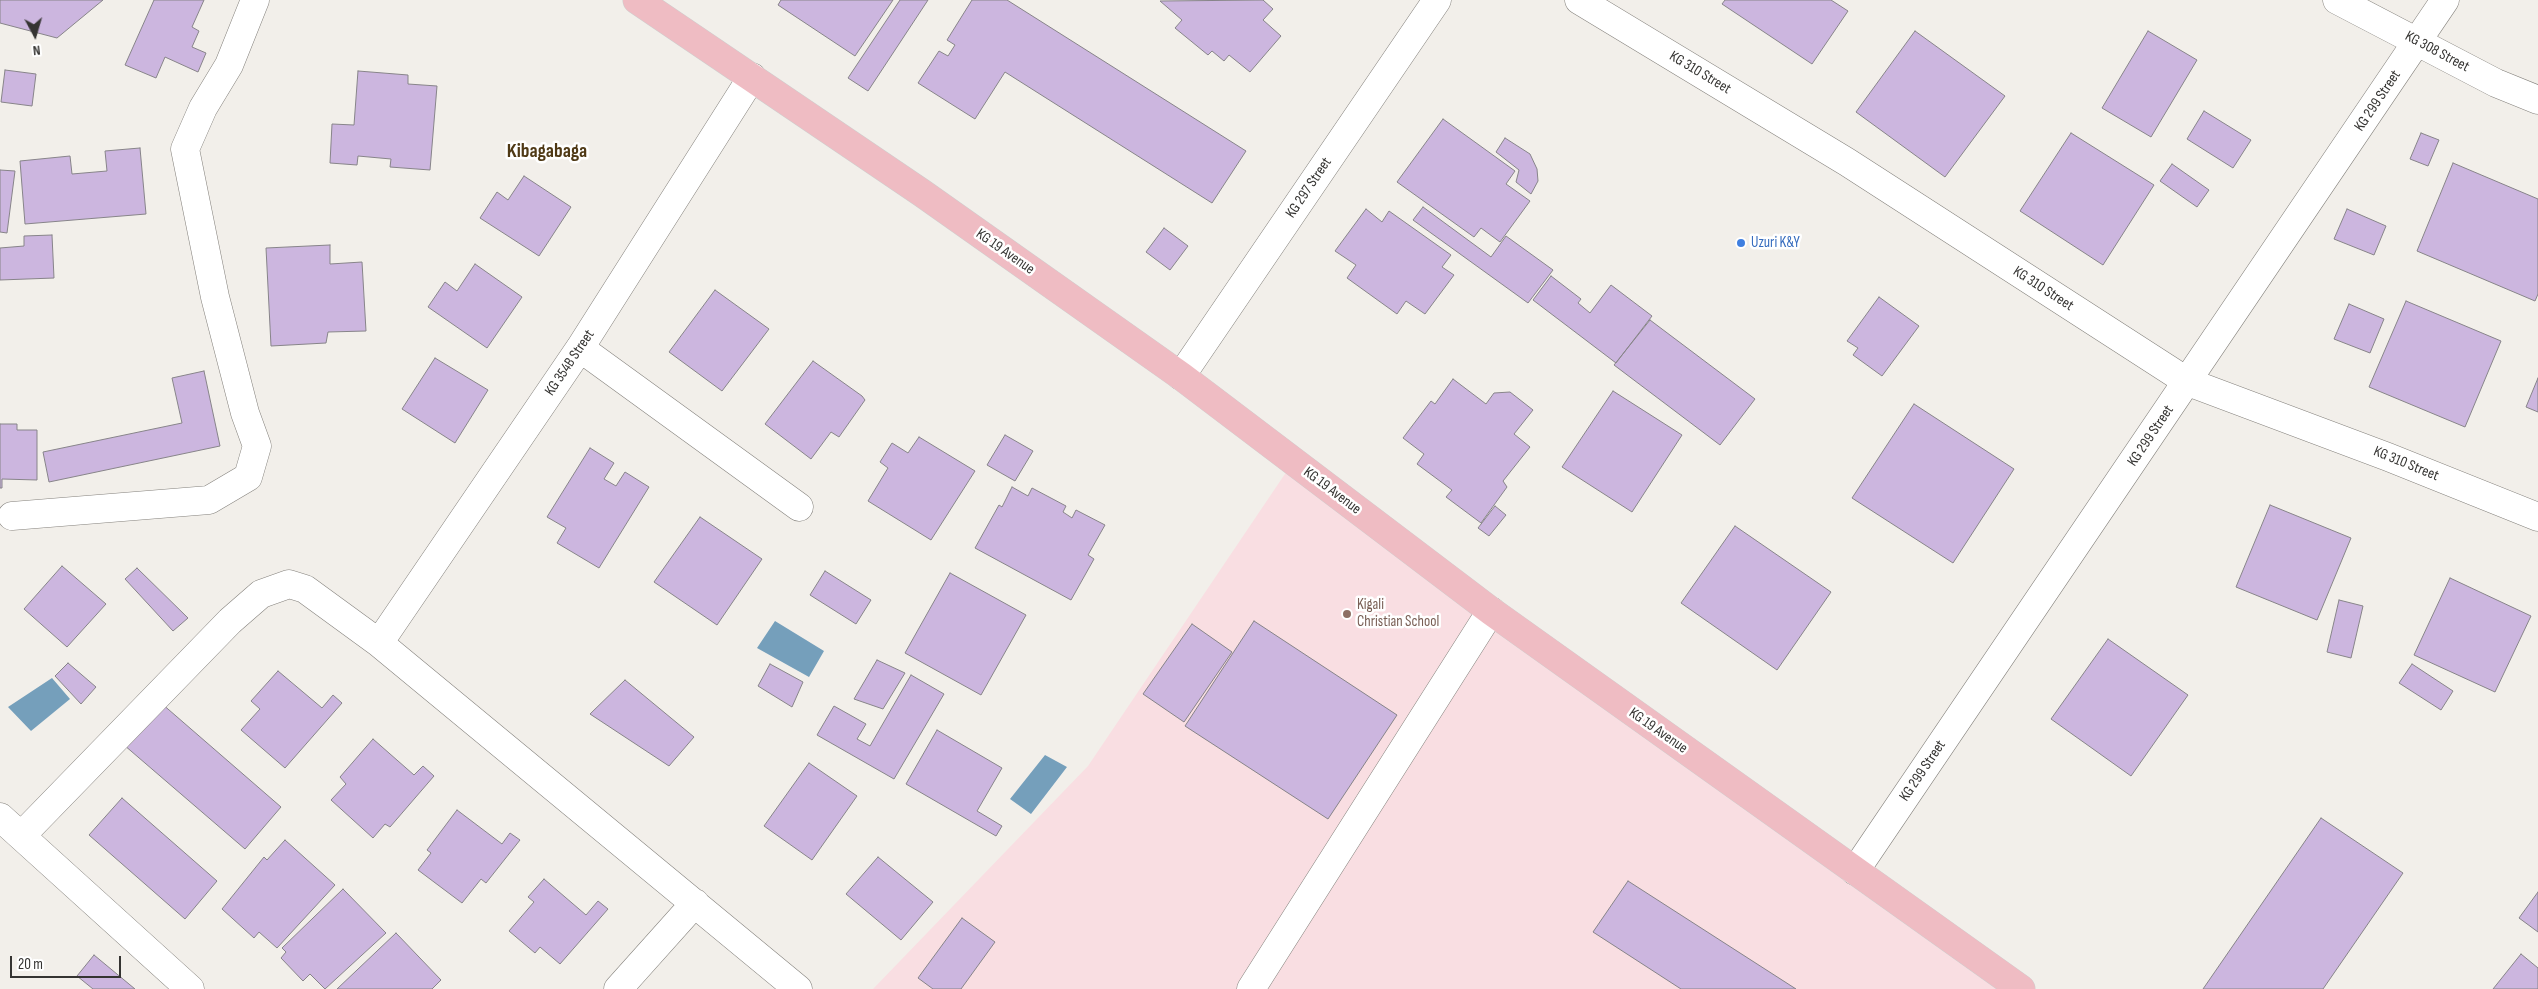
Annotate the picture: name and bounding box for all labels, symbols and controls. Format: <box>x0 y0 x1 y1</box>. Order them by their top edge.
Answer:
north arrow <box>10 10 60 60</box>
street label: KG 308 Street <box>2402 28 2472 76</box>
text: N <box>32 42 41 59</box>
street label: KG 310 Street <box>1666 48 1734 98</box>
street label: KG 299 Street <box>2351 67 2405 135</box>
district label: Kibagabaga <box>507 140 587 164</box>
street label: KG 297 Street <box>1282 154 1336 222</box>
street label: KG 19 Avenue <box>972 225 1038 279</box>
place label: Uzuri K&Y <box>1751 234 1800 252</box>
marker: Uzuri K&Y <box>1735 237 1747 249</box>
street label: KG 310 Street <box>2009 263 2077 315</box>
street label: KG 354B Street <box>541 327 599 399</box>
street label: KG 299 Street <box>2124 402 2178 470</box>
street label: KG 310 Street <box>2371 443 2441 485</box>
street label: KG 19 Avenue <box>1300 464 1364 518</box>
place label: Kigali Christian School <box>1357 596 1439 631</box>
marker: Kigali Christian School <box>1341 608 1353 620</box>
street label: KG 19 Avenue <box>1625 704 1691 758</box>
street label: KG 299 Street <box>1896 737 1950 805</box>
scale bar <box>12 946 124 978</box>
text: 20 m <box>18 955 43 974</box>

